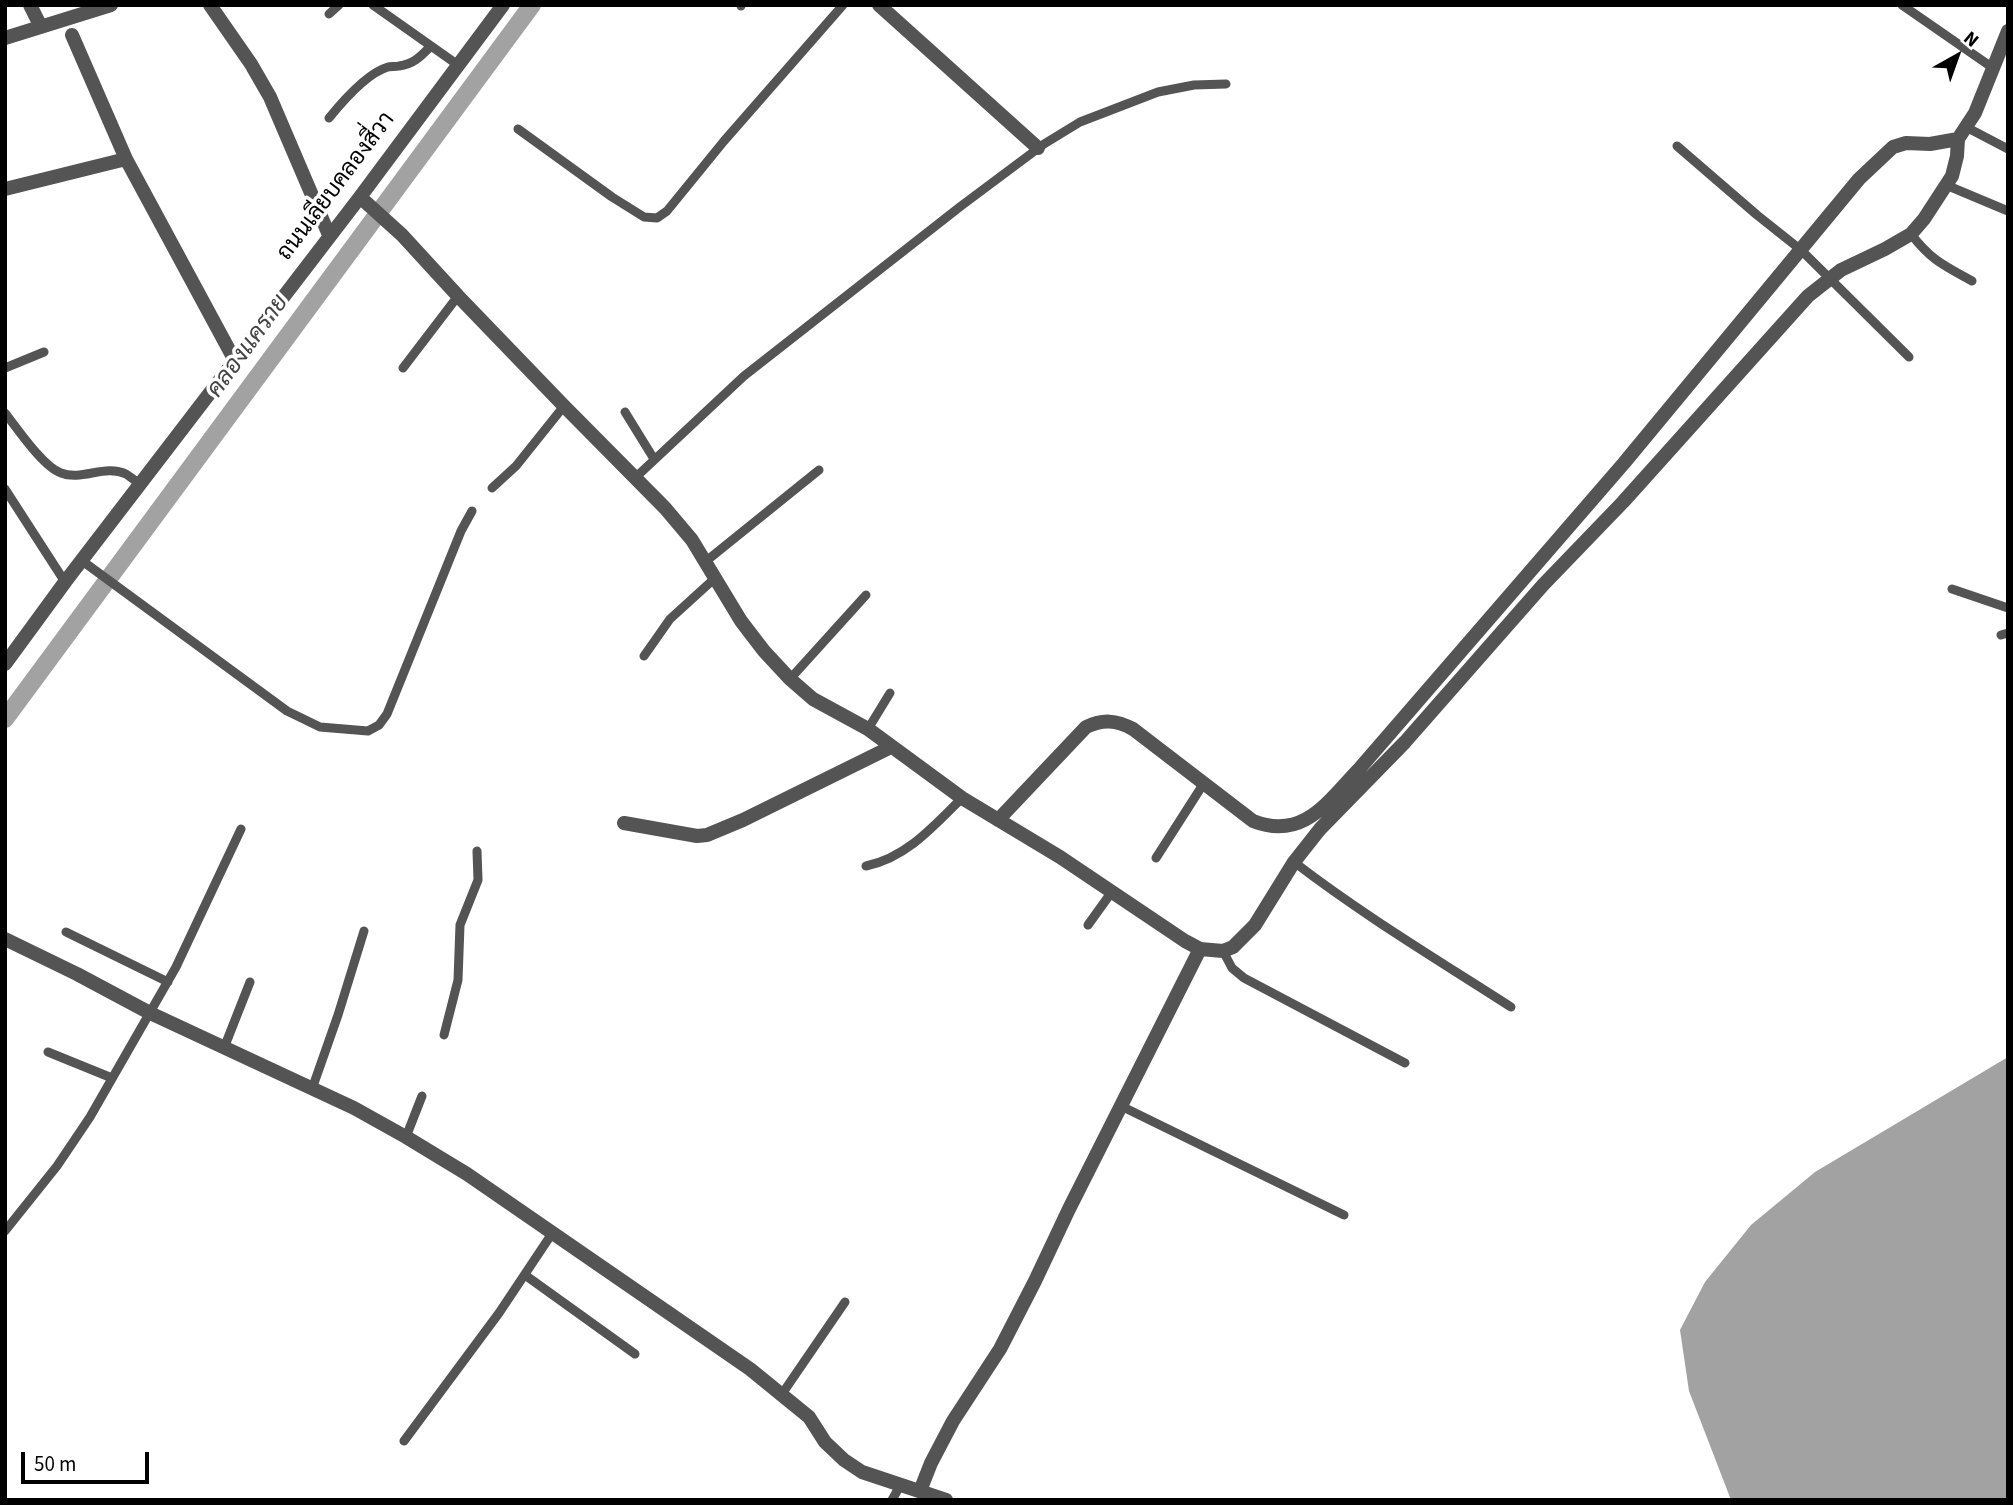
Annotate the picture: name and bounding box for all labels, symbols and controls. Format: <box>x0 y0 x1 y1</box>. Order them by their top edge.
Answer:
north arrow <box>1922 21 1992 91</box>
text: N <box>1957 25 1984 54</box>
street label: ถนนเลียบคลองสี่วา <box>272 107 402 267</box>
water label: คลองเเคราย <box>202 290 296 404</box>
scale bar <box>24 1438 152 1482</box>
text: 50 m <box>34 1449 76 1479</box>

